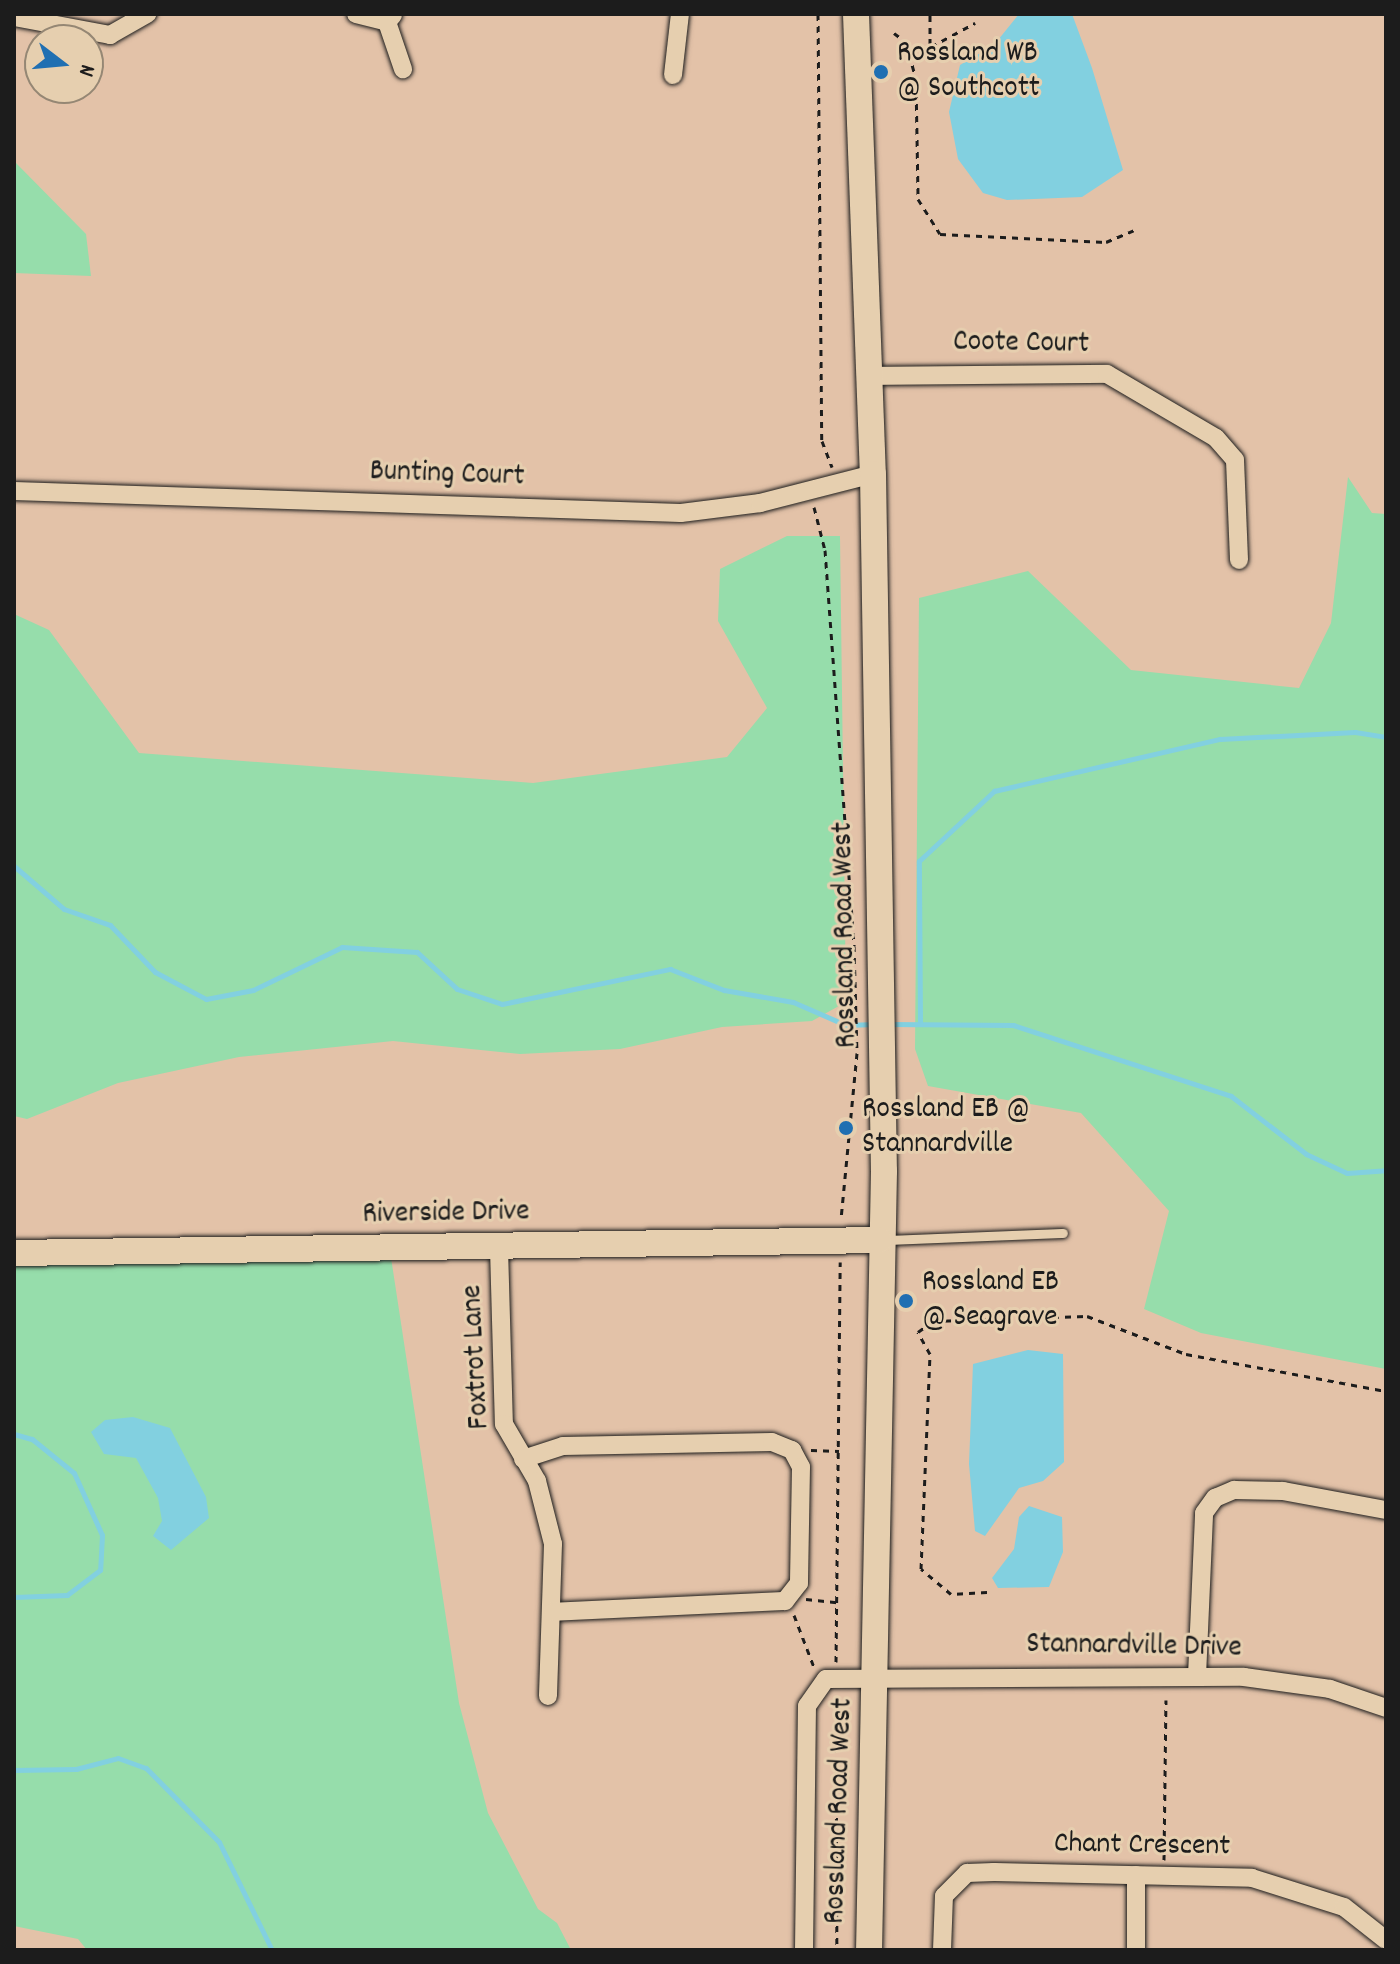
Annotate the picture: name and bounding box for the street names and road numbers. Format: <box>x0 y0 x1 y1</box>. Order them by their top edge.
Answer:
street label: Coote Court <box>953 326 1089 364</box>
street label: Bunting Court <box>369 455 525 497</box>
street label: Rossland Road West <box>827 822 867 1048</box>
street label: Riverside Drive <box>362 1196 530 1234</box>
street label: Foxtrot Lane <box>456 1284 500 1430</box>
street label: Stannardville Drive <box>1026 1628 1242 1668</box>
street label: Rossland Road West <box>819 1697 863 1925</box>
street label: Chant Crescent <box>1053 1827 1231 1867</box>

